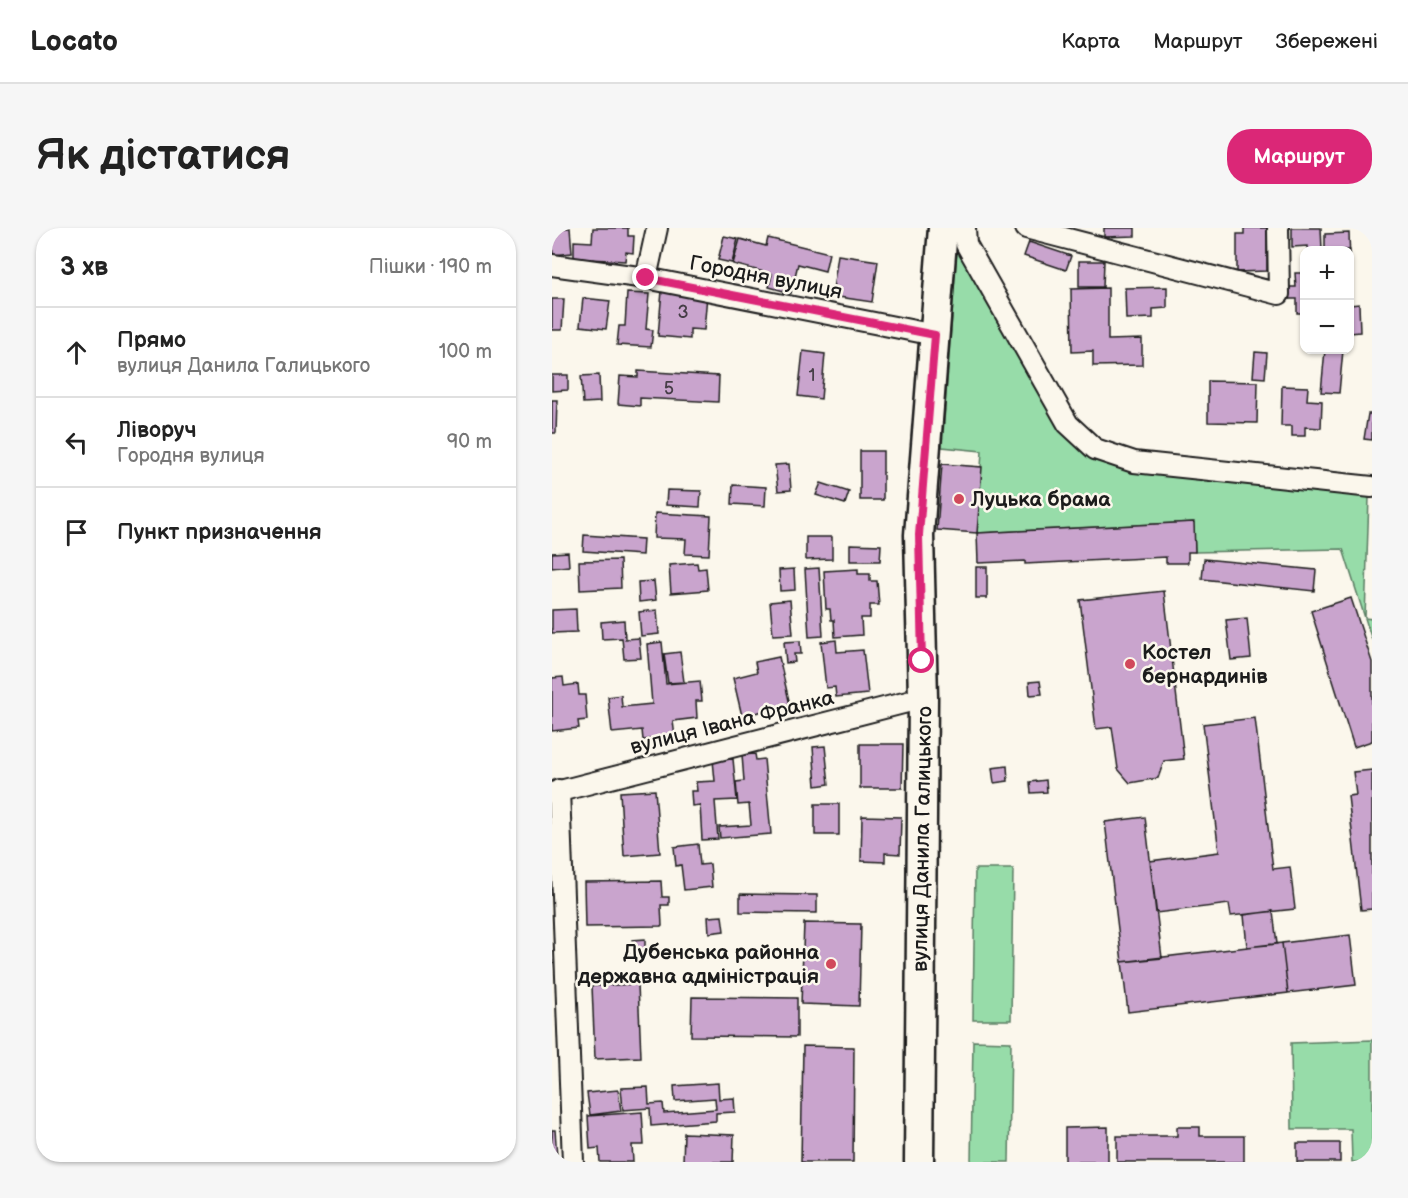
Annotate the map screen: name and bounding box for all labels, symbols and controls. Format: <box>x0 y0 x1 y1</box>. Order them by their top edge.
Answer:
text: Locato <box>30 25 118 58</box>
text: Карта <box>1061 29 1120 54</box>
text: Маршрут <box>1153 29 1243 54</box>
text: Збережені <box>1276 29 1378 54</box>
button: Маршрут <box>1227 129 1372 184</box>
text: Як дістатися <box>36 131 290 182</box>
map controls <box>1300 246 1354 354</box>
button: + <box>1300 246 1354 300</box>
street label: Городня вулиця <box>687 250 844 305</box>
text: 3 хв <box>60 252 108 283</box>
text: Пішки · 190 m <box>369 255 492 279</box>
route end <box>632 264 658 290</box>
button: − <box>1300 300 1354 354</box>
house number: 3 <box>677 302 689 323</box>
text: Прямо <box>117 327 186 354</box>
icon: ahead <box>60 336 93 369</box>
text: 100 m <box>439 340 492 364</box>
text: вулиця Данила Галицького <box>117 354 370 378</box>
house number: 1 <box>809 365 815 386</box>
house number: 5 <box>664 378 674 399</box>
text: Ліворуч <box>117 417 197 444</box>
icon: left <box>60 426 93 459</box>
text: 90 m <box>447 430 492 454</box>
text: Городня вулиця <box>117 444 265 468</box>
place label: Луцька брама <box>970 487 1111 512</box>
marker: Луцька брама <box>952 492 966 506</box>
icon: arrive <box>60 516 93 549</box>
text: Пункт призначення <box>117 519 322 546</box>
place label: Костел бернардинів <box>1142 640 1268 689</box>
route start <box>908 647 934 673</box>
marker: Костел бернардинів <box>1123 657 1137 671</box>
street label: вулиця Івана Франка <box>628 685 837 760</box>
street label: вулиця Данила Галицького <box>908 706 937 972</box>
place label: Дубенська районна державна адміністрація <box>577 940 820 989</box>
marker: Дубенська районна державна адміністрація <box>824 957 838 971</box>

